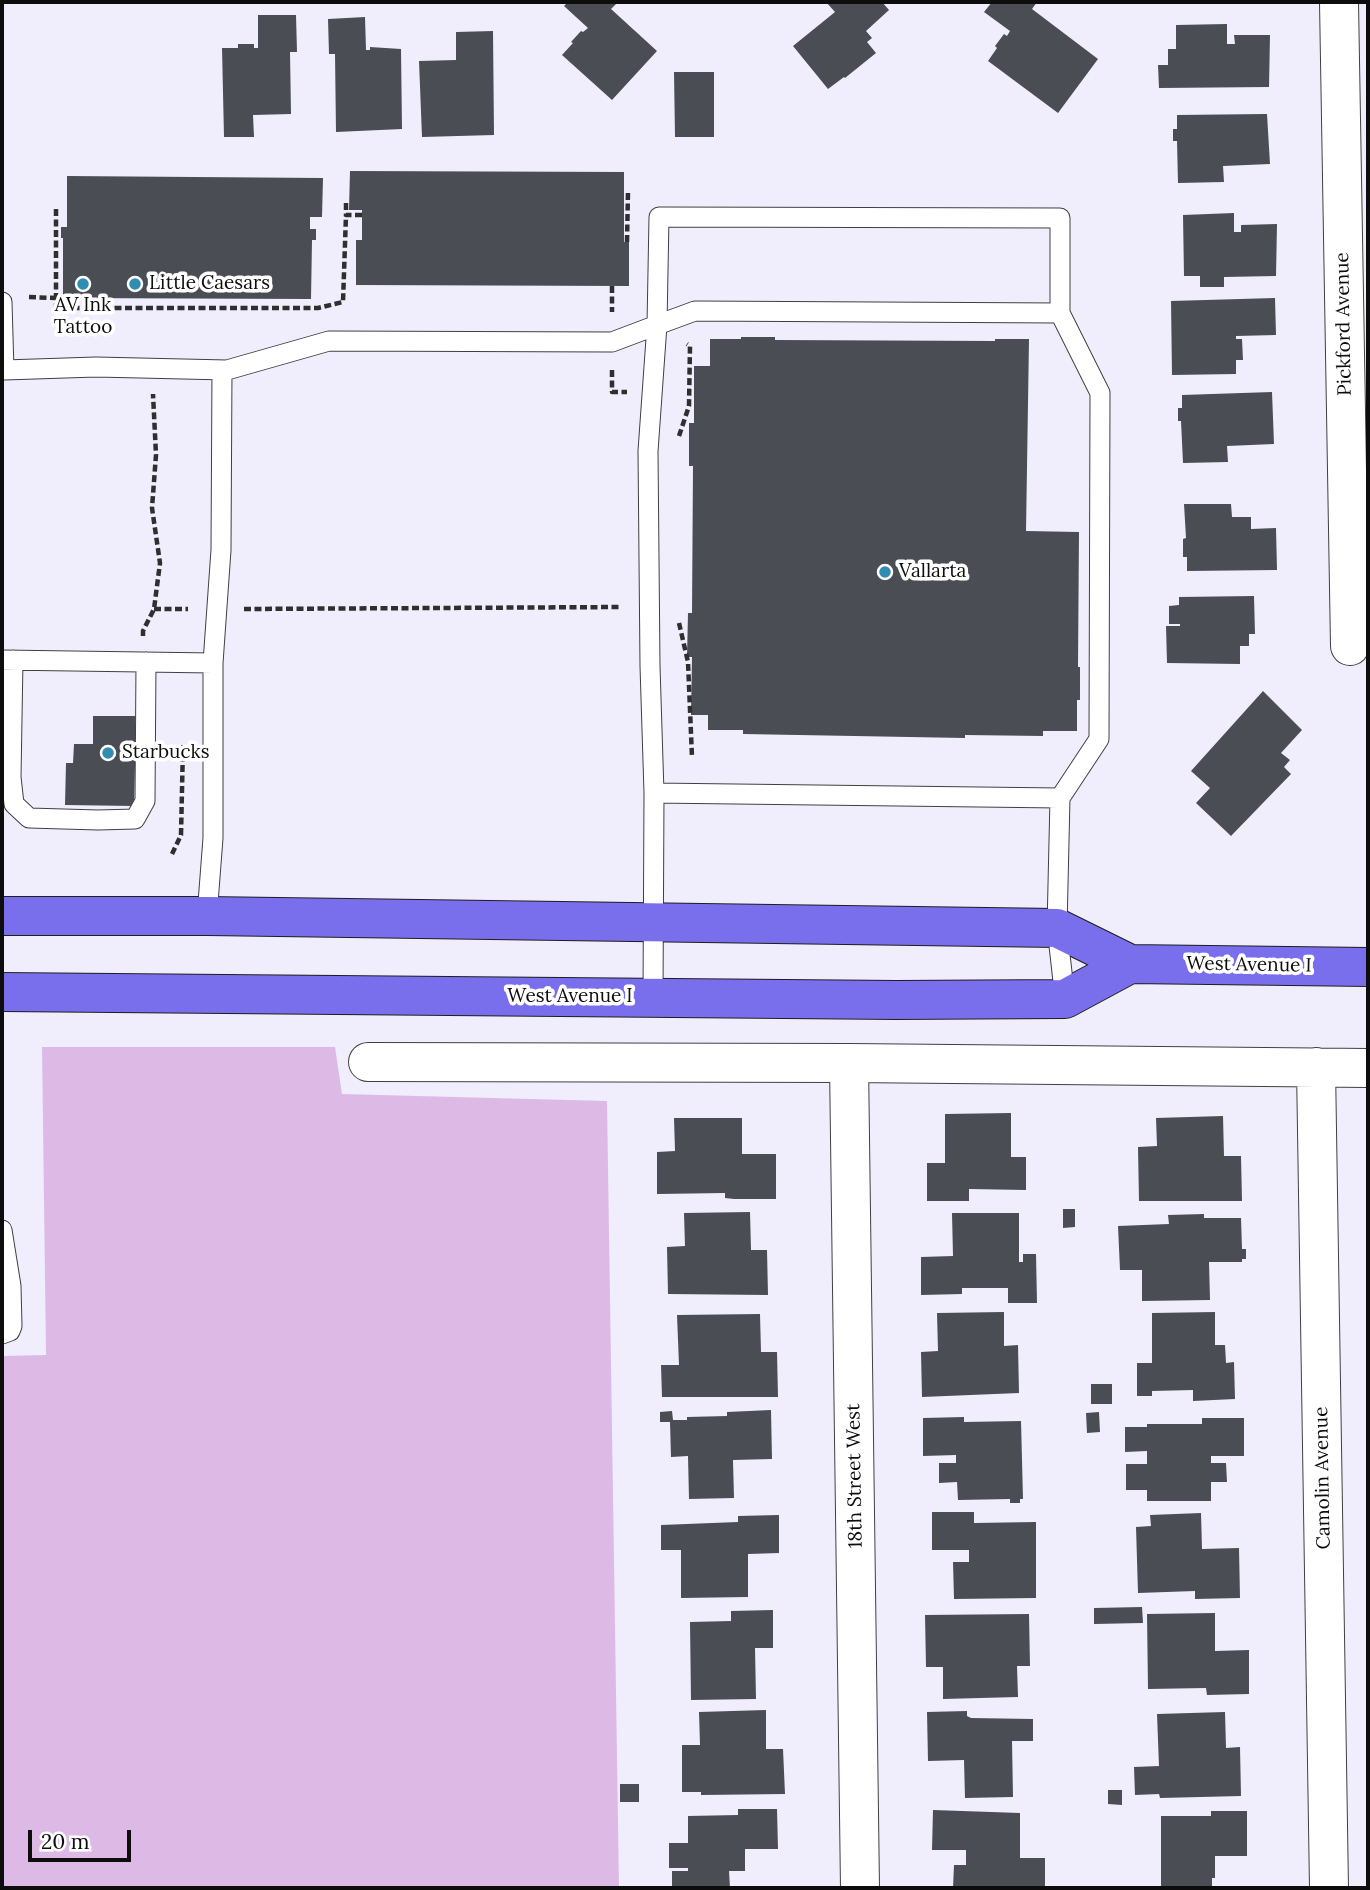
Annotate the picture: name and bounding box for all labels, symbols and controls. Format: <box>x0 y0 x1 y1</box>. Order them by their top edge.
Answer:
street label: Pickford Avenue <box>1331 252 1357 396</box>
place label: Little Caesars <box>149 273 270 295</box>
marker: AV Ink Tattoo <box>75 276 91 292</box>
marker: Little Caesars <box>127 276 143 292</box>
place label: AV Ink Tattoo <box>54 295 112 339</box>
place label: Vallarta <box>899 561 966 583</box>
marker: Vallarta <box>877 564 893 580</box>
place label: Starbucks <box>122 742 210 764</box>
marker: Starbucks <box>100 745 116 761</box>
street label: West Avenue I <box>1186 953 1312 977</box>
street label: West Avenue I <box>507 986 633 1008</box>
street label: 18th Street West <box>842 1403 868 1549</box>
street label: Camolin Avenue <box>1310 1406 1336 1550</box>
scale bar <box>32 1816 135 1860</box>
text: 20 m <box>41 1828 90 1855</box>

